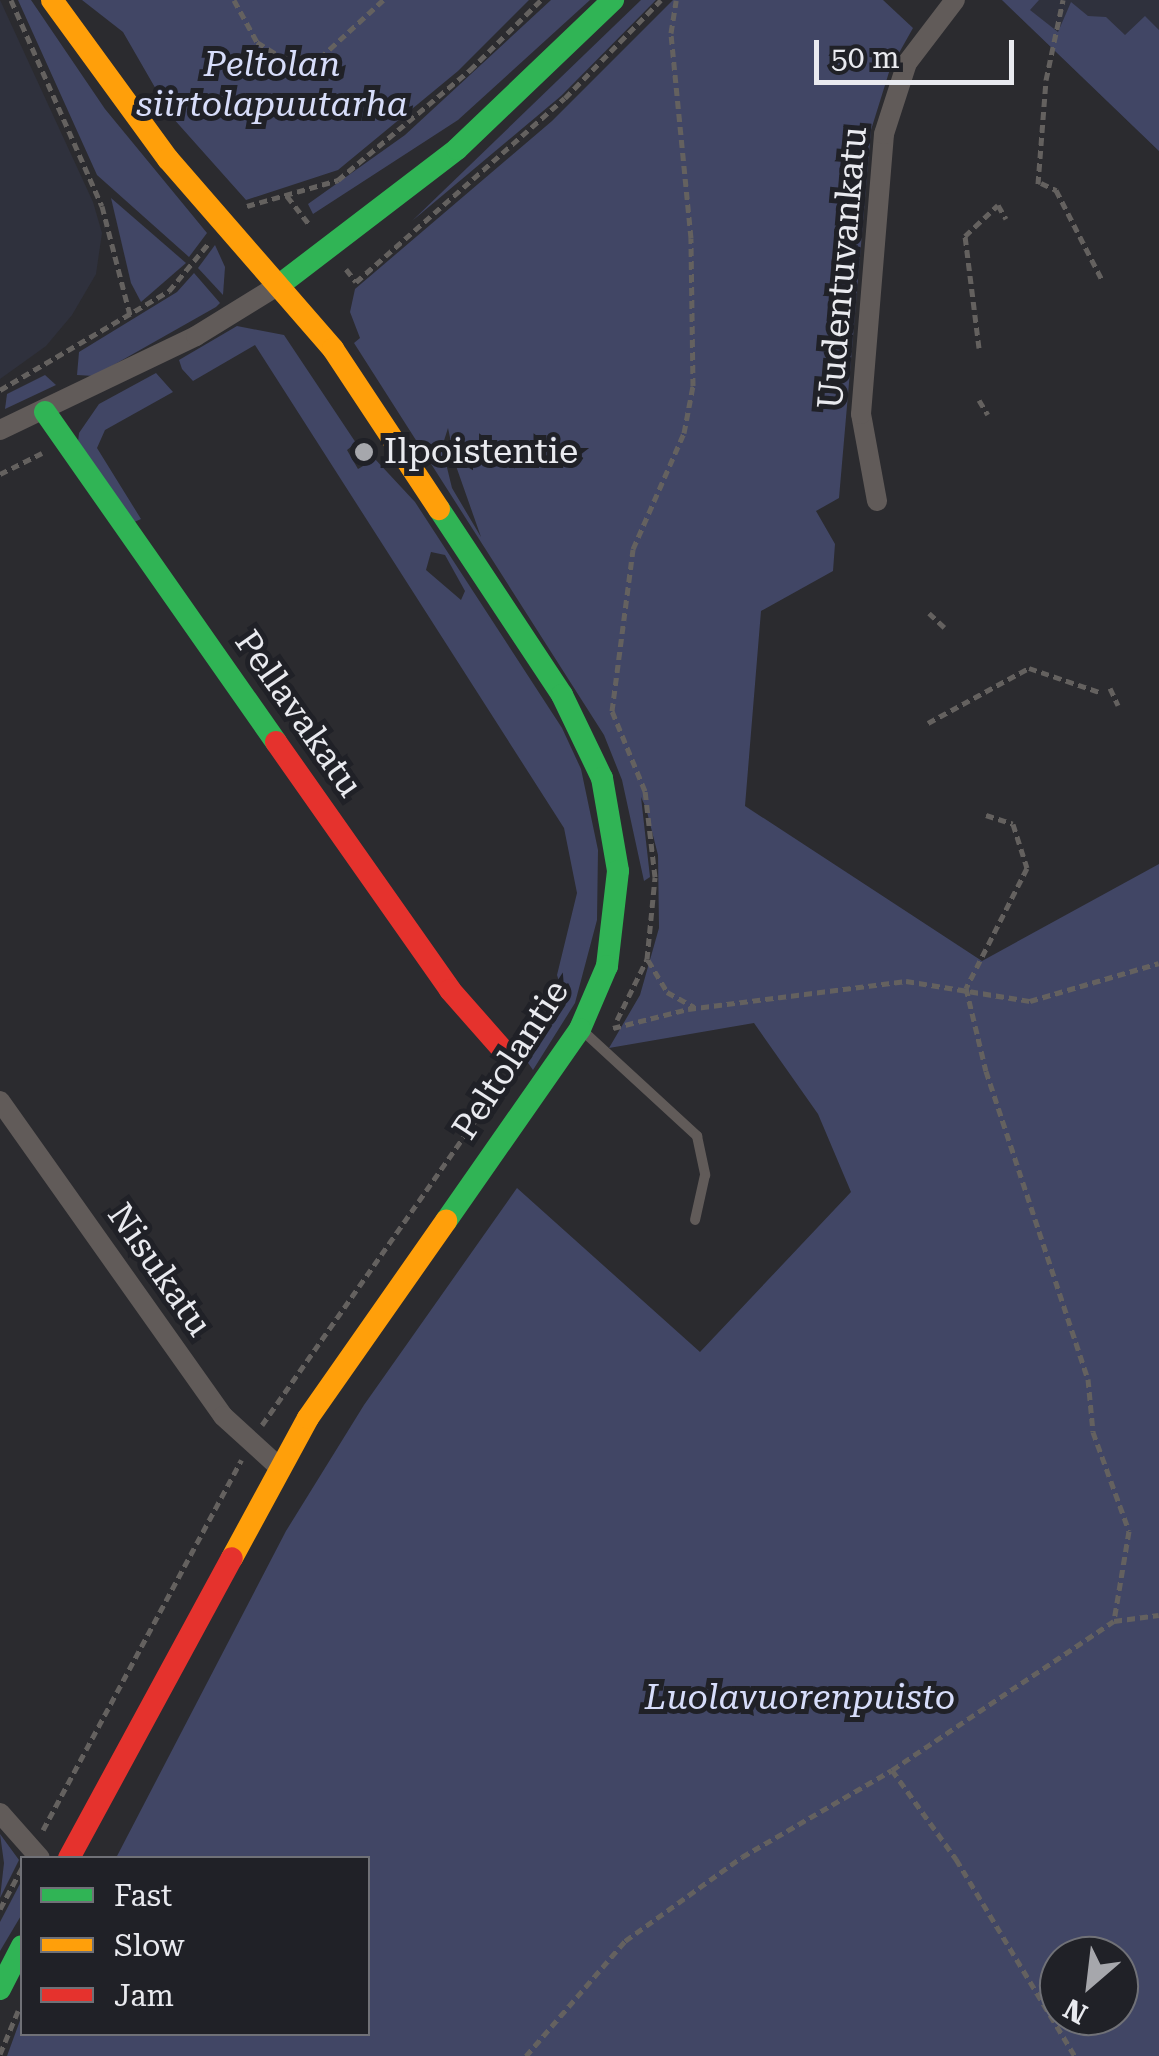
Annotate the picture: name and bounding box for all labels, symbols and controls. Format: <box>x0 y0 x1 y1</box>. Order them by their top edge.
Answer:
scale bar <box>819 20 1019 82</box>
text: 50 m <box>831 40 900 75</box>
park label: Peltolan siirtolapuutarha <box>136 44 408 126</box>
street label: Uudentuvankatu <box>810 125 876 411</box>
place label: Ilpoistentie <box>384 431 578 473</box>
marker: Ilpoistentie <box>353 441 375 463</box>
street label: Pellavakatu <box>225 623 371 805</box>
street label: Peltolantie <box>444 972 578 1148</box>
street label: Nisukatu <box>98 1196 220 1344</box>
park label: Luolavuorenpuisto <box>645 1677 955 1719</box>
legend <box>20 1856 370 2036</box>
text: Fast <box>114 1878 172 1913</box>
text: Slow <box>114 1928 185 1963</box>
north arrow <box>1039 1936 1139 2036</box>
text: Jam <box>114 1978 174 2013</box>
text: N <box>1058 1992 1093 2031</box>

